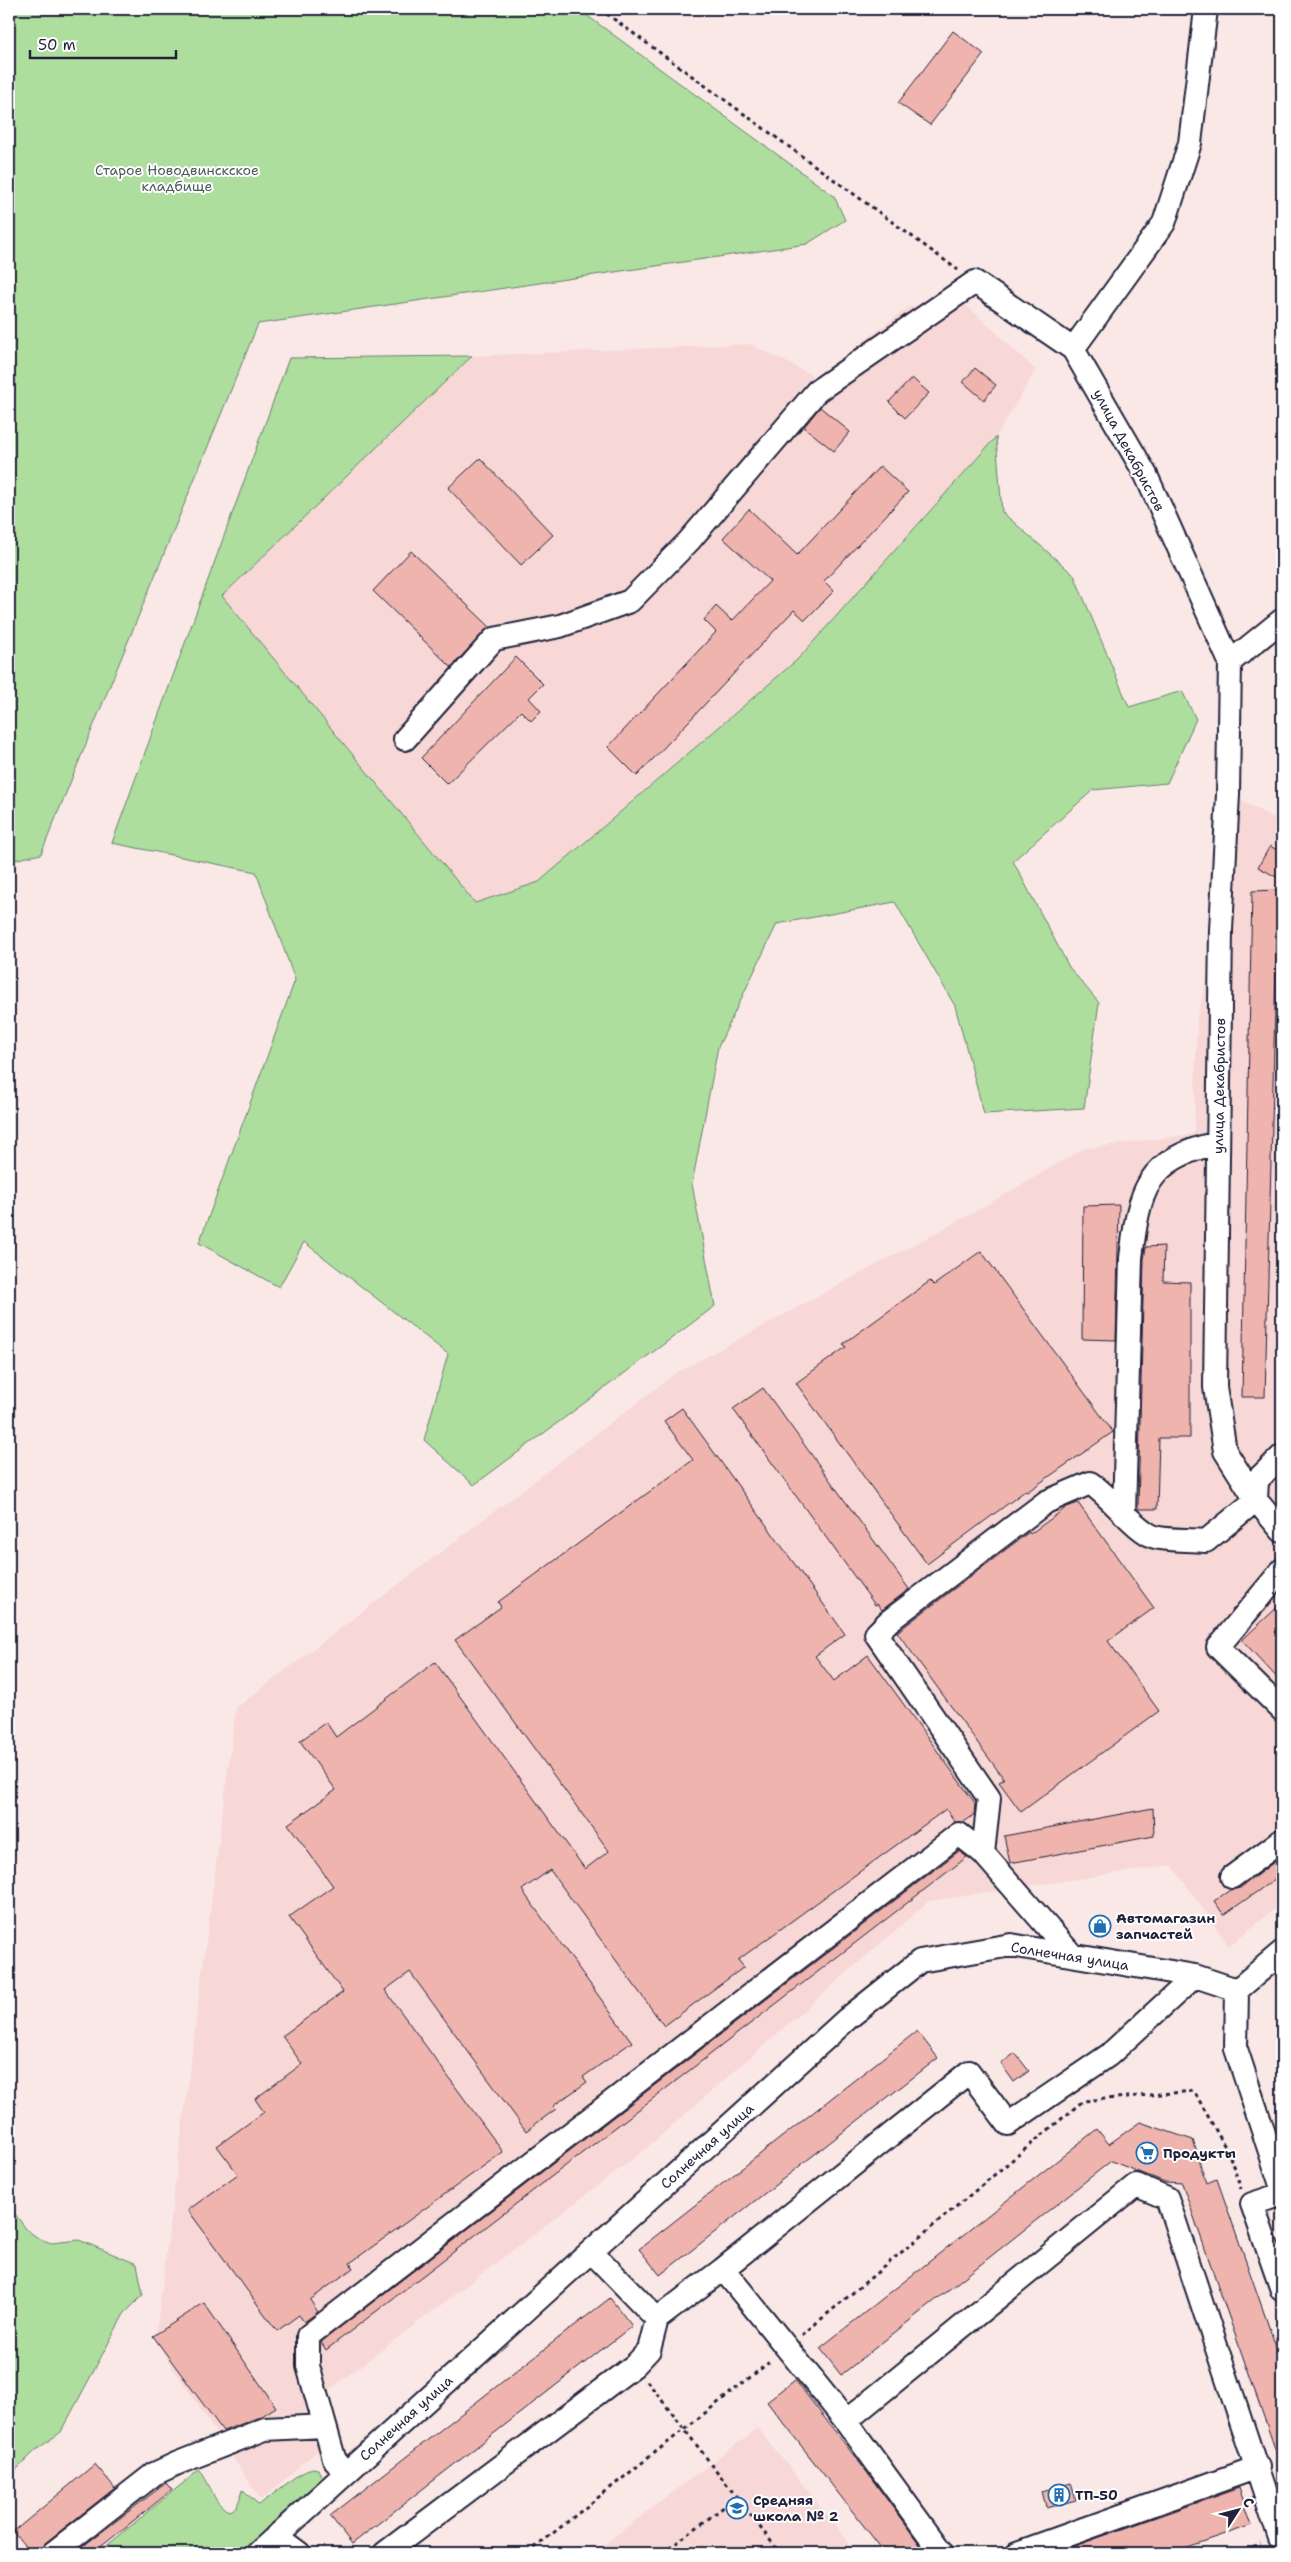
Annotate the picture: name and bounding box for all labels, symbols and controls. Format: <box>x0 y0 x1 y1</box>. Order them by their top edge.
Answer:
scale bar <box>30 28 176 60</box>
text: 50 m <box>38 35 76 55</box>
park label: Старое Новодвинскское кладбище <box>95 161 259 195</box>
street label: улица Декабристов <box>1089 386 1169 514</box>
street label: улица Декабристов <box>1209 1018 1229 1154</box>
place label: Автомагазин запчастей <box>1116 1909 1215 1943</box>
shop icon: Автомагазин запчастей <box>1088 1914 1112 1938</box>
street label: Солнечная улица <box>1010 1938 1131 1974</box>
street label: Солнечная улица <box>657 2099 758 2193</box>
supermarket icon: Продукты <box>1135 2141 1159 2165</box>
place label: Продукты <box>1163 2144 1236 2162</box>
street label: Солнечная улица <box>356 2371 457 2465</box>
building icon: ТП-50 <box>1047 2483 1071 2507</box>
north arrow <box>1214 2484 1264 2534</box>
place label: ТП-50 <box>1075 2486 1118 2504</box>
place label: Средняя школа № 2 <box>753 2491 839 2525</box>
text: С <box>1239 2494 1258 2511</box>
school or university icon: Средняя школа № 2 <box>725 2496 749 2520</box>

